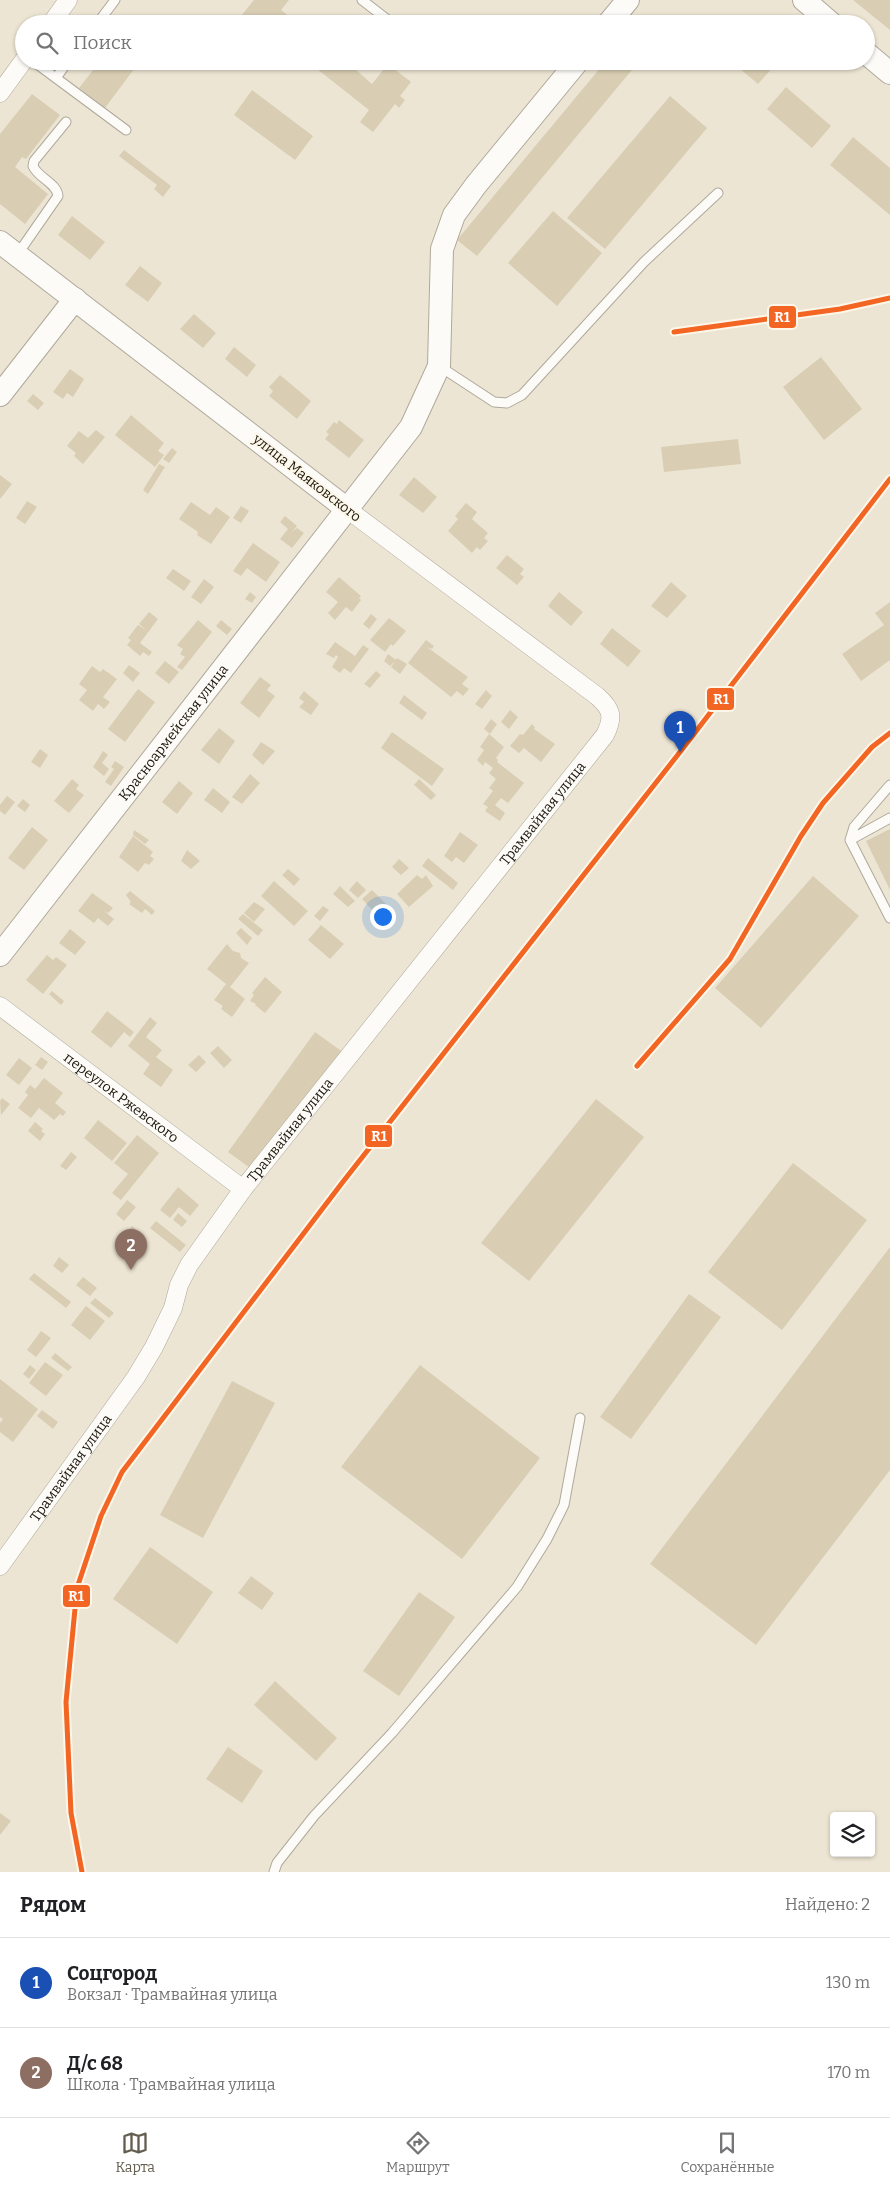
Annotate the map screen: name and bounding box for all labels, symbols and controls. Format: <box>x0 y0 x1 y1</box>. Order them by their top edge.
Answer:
search box <box>15 15 875 70</box>
icon: search <box>33 29 61 57</box>
text: Поиск <box>73 31 132 54</box>
line badge: R1 <box>768 305 797 329</box>
text: R1 <box>774 309 790 326</box>
street label: улица Маяковского <box>249 430 364 526</box>
street label: Красноармейская улица <box>115 661 232 804</box>
line badge: R1 <box>706 687 735 711</box>
text: R1 <box>713 691 729 708</box>
pin: 1 <box>664 711 696 752</box>
street label: Трамвайная улица <box>496 758 589 869</box>
your location <box>370 904 396 930</box>
street label: переулок Ржевского <box>61 1049 182 1146</box>
street label: Трамвайная улица <box>243 1074 337 1185</box>
line badge: R1 <box>364 1124 393 1148</box>
text: R1 <box>371 1128 387 1145</box>
pin: 2 <box>115 1229 147 1270</box>
street label: Трамвайная улица <box>26 1411 115 1525</box>
line badge: R1 <box>62 1584 91 1608</box>
text: R1 <box>68 1588 84 1605</box>
map controls <box>830 1812 875 1857</box>
button: layers <box>830 1812 875 1857</box>
text: Рядом <box>20 1892 86 1918</box>
text: Найдено: 2 <box>785 1895 870 1914</box>
text: Соцгород <box>67 1962 157 1985</box>
text: 1 <box>33 1973 39 1992</box>
text: 130 m <box>826 1973 870 1992</box>
text: Вокзал · Трамвайная улица <box>67 1985 278 2004</box>
text: Д/с 68 <box>67 2052 123 2075</box>
text: 2 <box>31 2063 41 2082</box>
text: 170 m <box>827 2063 870 2082</box>
text: Школа · Трамвайная улица <box>67 2075 276 2094</box>
tab: Карта <box>116 2129 155 2176</box>
tab: Маршрут <box>386 2129 449 2176</box>
tab: Сохранённые <box>680 2129 774 2176</box>

